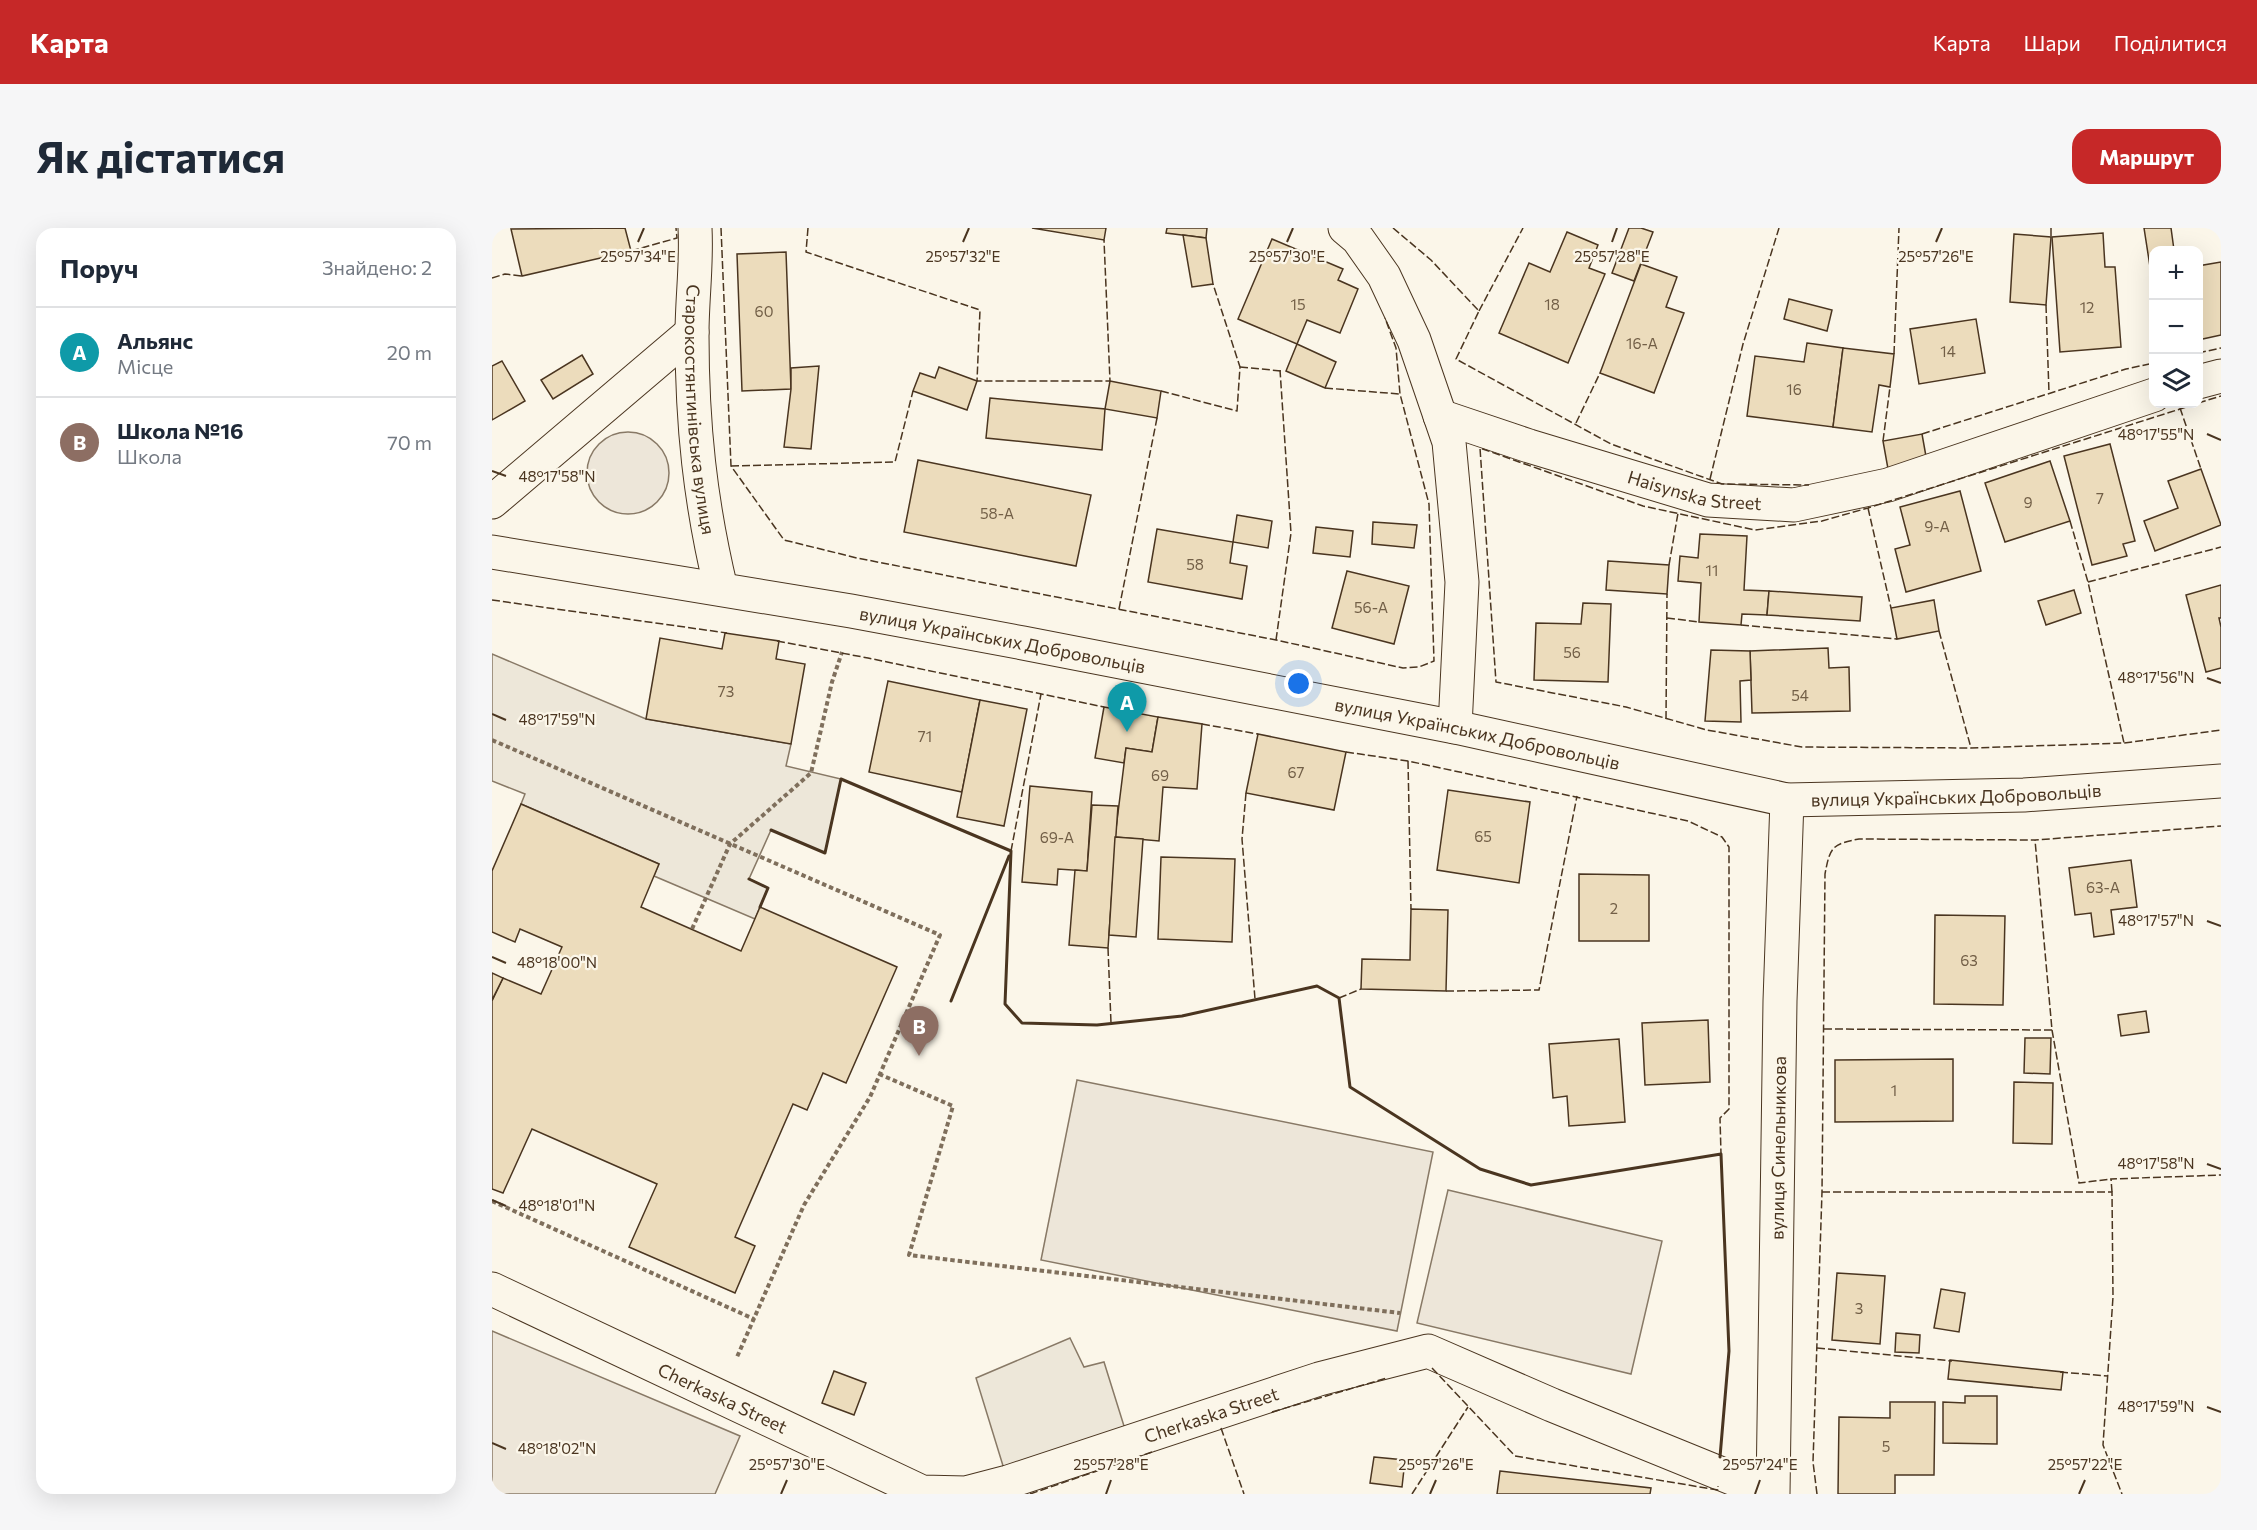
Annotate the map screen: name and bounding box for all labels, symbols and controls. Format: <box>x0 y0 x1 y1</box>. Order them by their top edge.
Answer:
text: Карта <box>30 25 109 59</box>
text: Карта <box>1933 30 1991 55</box>
text: Шари <box>2024 30 2081 55</box>
text: Поділитися <box>2114 30 2227 55</box>
button: Маршрут <box>2072 129 2221 184</box>
text: Як дістатися <box>36 130 285 182</box>
map controls <box>2149 246 2203 408</box>
button: + <box>2149 246 2203 300</box>
text: 25°57'34"E <box>600 247 676 265</box>
text: 25°57'32"E <box>926 247 1001 265</box>
text: 25°57'30"E <box>1249 247 1325 265</box>
text: 25°57'28"E <box>1574 247 1650 265</box>
text: 25°57'26"E <box>1898 247 1974 265</box>
text: Поруч <box>60 252 138 283</box>
text: Знайдено: 2 <box>322 255 432 279</box>
street label: Старокостянтинівська вулиця <box>681 284 720 536</box>
house number: 15 <box>1290 295 1306 313</box>
house number: 18 <box>1544 295 1560 313</box>
house number: 12 <box>2080 298 2094 316</box>
button: − <box>2149 300 2203 354</box>
house number: 60 <box>755 302 773 320</box>
text: Альянс <box>117 327 193 354</box>
house number: 16-А <box>1626 334 1658 352</box>
text: A <box>72 340 87 364</box>
text: 20 m <box>387 340 432 364</box>
house number: 14 <box>1940 342 1956 360</box>
text: Місце <box>117 354 173 378</box>
button: layers <box>2149 354 2203 408</box>
house number: 16 <box>1786 380 1802 398</box>
text: Школа №16 <box>117 417 244 444</box>
text: 48°17'55"N <box>2118 425 2194 443</box>
text: B <box>73 430 86 454</box>
text: 70 m <box>387 430 432 454</box>
text: Школа <box>117 444 182 468</box>
street label: Haisynska Street <box>1625 465 1762 514</box>
text: 48°17'58"N <box>518 467 596 485</box>
house number: 7 <box>2096 489 2104 507</box>
house number: 9 <box>2023 493 2033 511</box>
house number: 58-А <box>980 504 1014 522</box>
house number: 9-А <box>1924 517 1950 535</box>
house number: 58 <box>1186 555 1204 573</box>
house number: 11 <box>1706 561 1718 579</box>
house number: 56-А <box>1354 598 1388 616</box>
street label: вулиця Українських Добровольців <box>858 602 1147 678</box>
house number: 56 <box>1563 643 1581 661</box>
text: 48°17'56"N <box>2117 668 2195 686</box>
your location <box>1284 669 1313 698</box>
house number: 73 <box>718 682 734 700</box>
pin: A <box>1108 682 1146 732</box>
house number: 54 <box>1791 686 1809 704</box>
street label: вулиця Українських Добровольців <box>1333 693 1622 774</box>
text: 48°17'59"N <box>518 710 596 728</box>
house number: 71 <box>918 727 932 745</box>
house number: 67 <box>1288 763 1305 781</box>
house number: 69 <box>1151 766 1169 784</box>
street label: вулиця Українських Добровольців <box>1811 779 2102 810</box>
house number: 65 <box>1474 827 1492 845</box>
house number: 69-А <box>1040 828 1074 846</box>
house number: 63-А <box>2086 878 2120 896</box>
house number: 2 <box>1610 899 1618 917</box>
text: 48°17'57"N <box>2118 911 2194 929</box>
house number: 63 <box>1960 951 1978 969</box>
text: 48°18'00"N <box>517 953 597 971</box>
pin: B <box>900 1006 938 1056</box>
street label: вулиця Синельникова <box>1766 1056 1790 1240</box>
house number: 1 <box>1891 1081 1897 1099</box>
text: 48°17'58"N <box>2117 1154 2195 1172</box>
text: 48°18'01"N <box>519 1196 595 1214</box>
house number: 3 <box>1855 1299 1863 1317</box>
street label: Cherkaska Street <box>654 1358 791 1438</box>
street label: Cherkaska Street <box>1141 1382 1281 1447</box>
text: 48°17'59"N <box>2117 1397 2195 1415</box>
house number: 5 <box>1882 1437 1890 1455</box>
text: 48°18'02"N <box>518 1439 596 1457</box>
text: 25°57'30"E <box>749 1455 825 1473</box>
text: 25°57'28"E <box>1073 1455 1149 1473</box>
text: 25°57'26"E <box>1398 1455 1474 1473</box>
text: 25°57'24"E <box>1722 1455 1798 1473</box>
text: 25°57'22"E <box>2048 1455 2122 1473</box>

